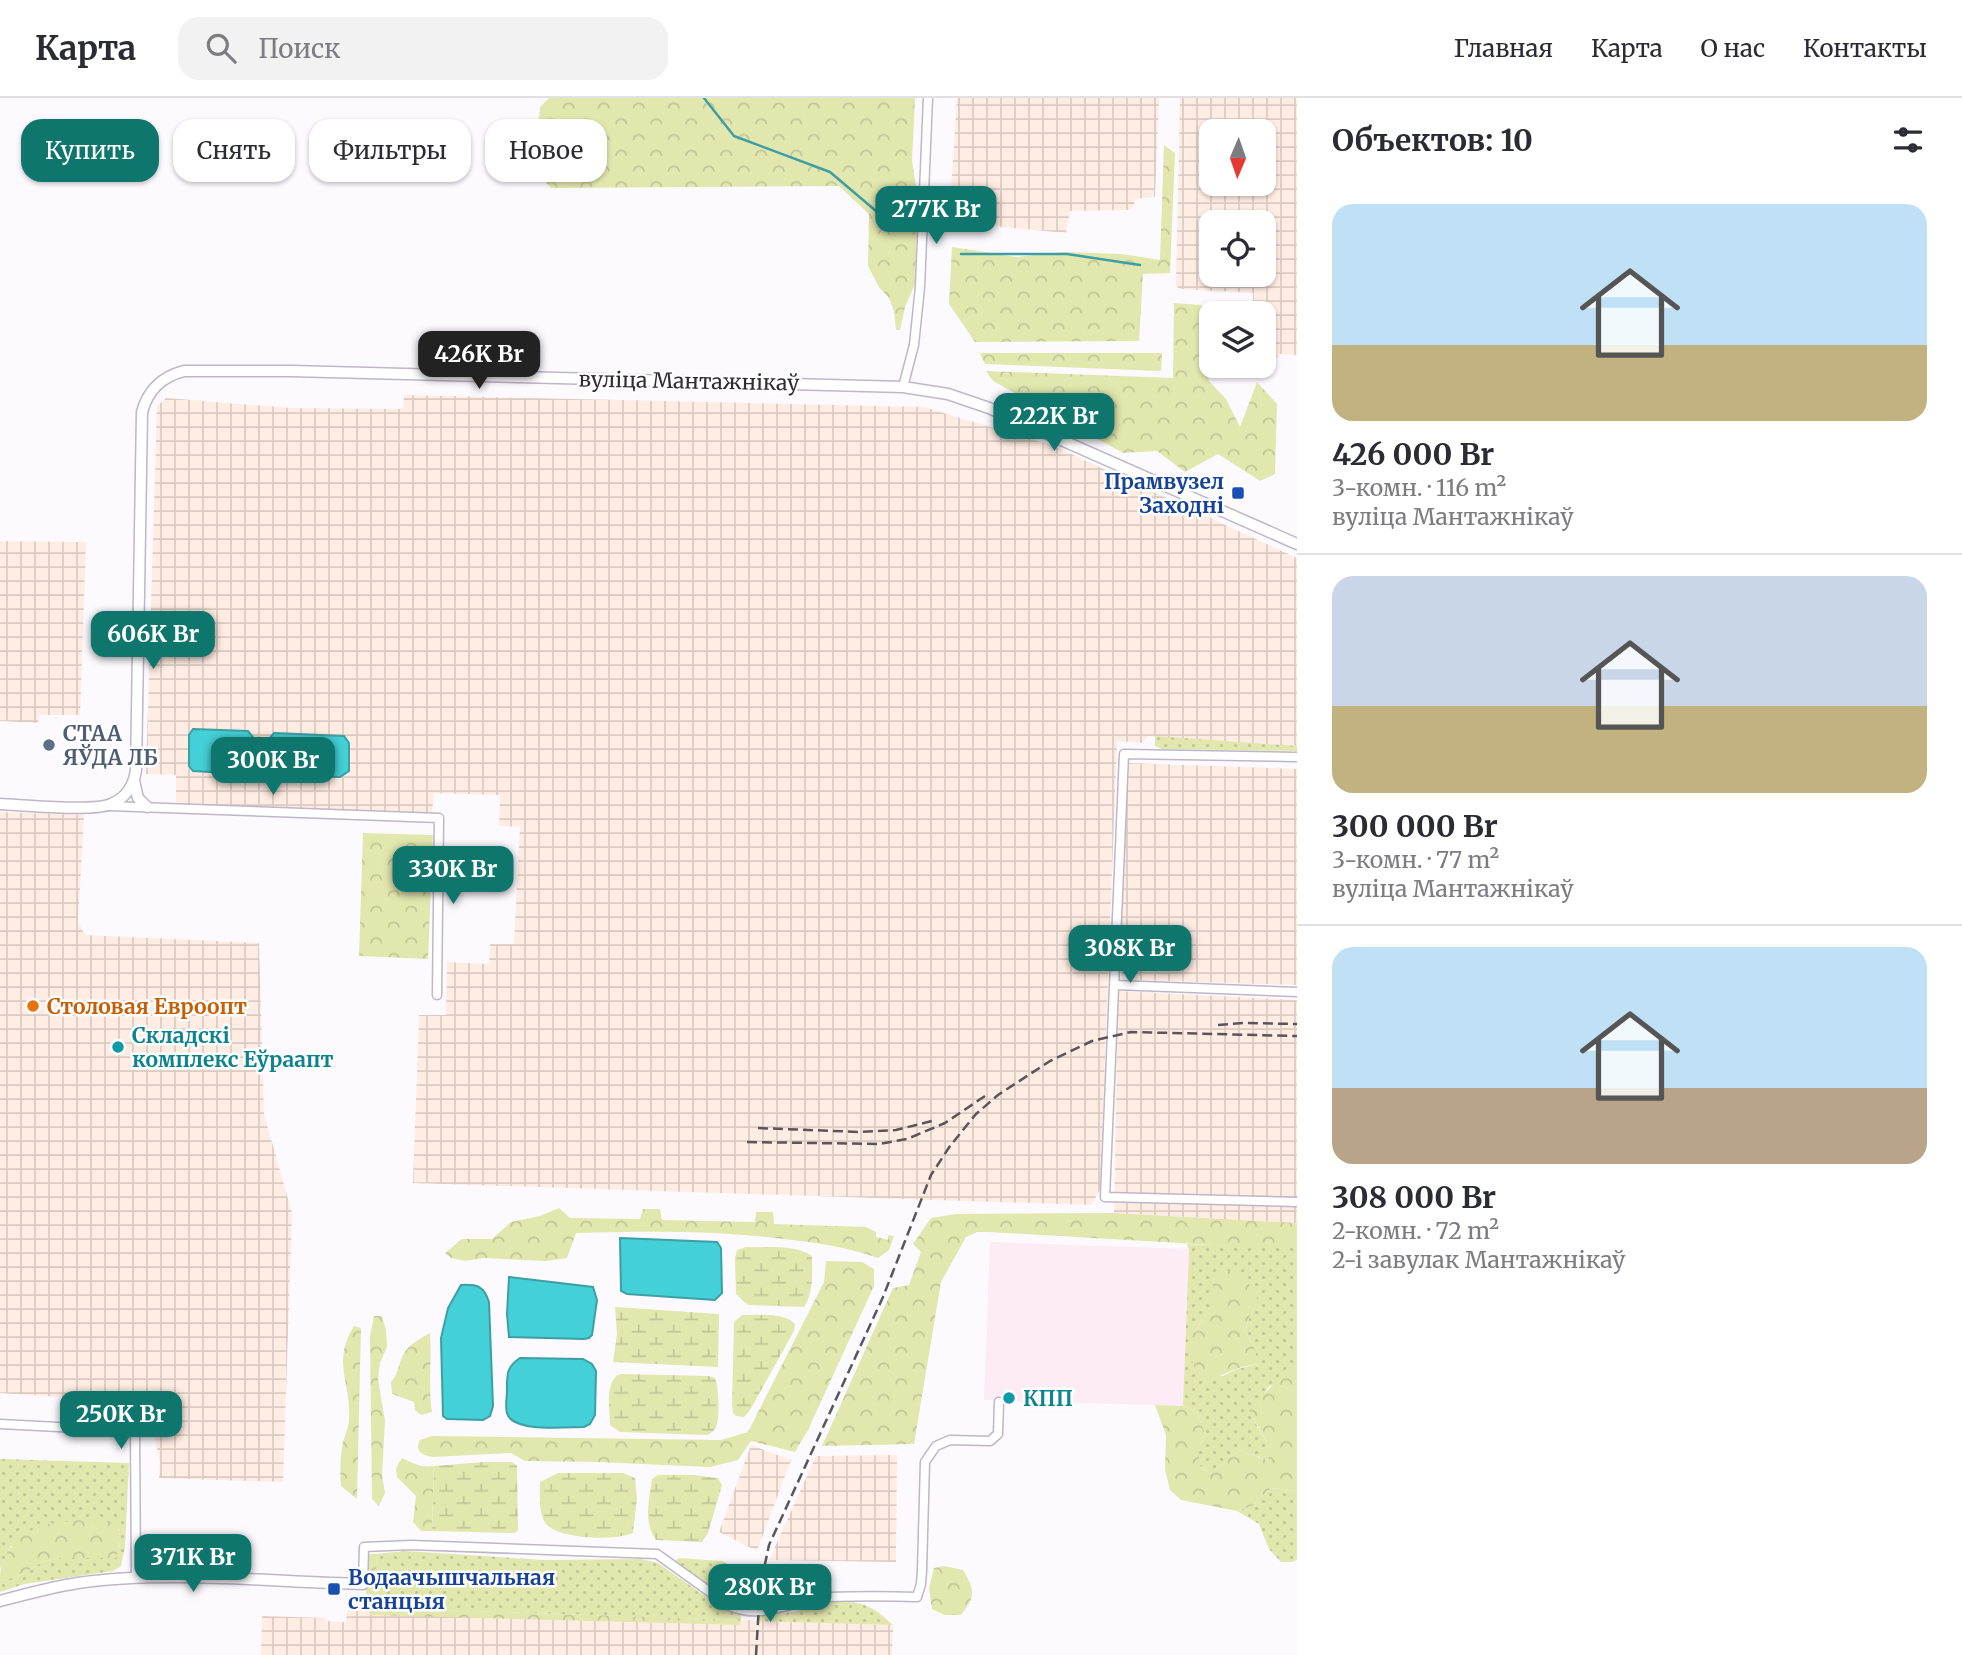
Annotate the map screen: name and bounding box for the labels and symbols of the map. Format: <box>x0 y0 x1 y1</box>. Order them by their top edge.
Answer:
north arrow <box>1199 119 1276 196</box>
pin: 277K Br <box>871 186 1001 246</box>
pin: 426K Br <box>414 331 544 391</box>
street label: вуліца Мантажнікаў <box>579 366 800 396</box>
pin: 222K Br <box>989 394 1119 453</box>
place label: Прамвузел Заходні <box>1104 468 1224 519</box>
marker: Прамвузел Заходні <box>1230 485 1246 501</box>
pin: 606K Br <box>88 612 218 671</box>
place label: СТАА ЯЎДА ЛБ <box>63 720 158 771</box>
marker: СТАА ЯЎДА ЛБ <box>41 737 57 753</box>
pin: 300K Br <box>208 738 338 797</box>
pin: 330K Br <box>388 846 518 906</box>
pin: 308K Br <box>1065 926 1195 985</box>
place label: Столовая Евроопт <box>47 993 247 1020</box>
marker: Столовая Евроопт <box>25 998 41 1014</box>
place label: Складскі комплекс Еўраапт <box>132 1022 334 1073</box>
marker: Складскі комплекс Еўраапт <box>110 1039 126 1055</box>
place label: КПП <box>1023 1385 1073 1412</box>
marker: КПП <box>1001 1390 1017 1406</box>
pin: 250K Br <box>56 1392 186 1451</box>
pin: 371K Br <box>128 1534 258 1594</box>
place label: Водаачышчальная станцыя <box>348 1564 555 1615</box>
pin: 280K Br <box>705 1564 835 1624</box>
marker: Водаачышчальная станцыя <box>326 1581 342 1597</box>

